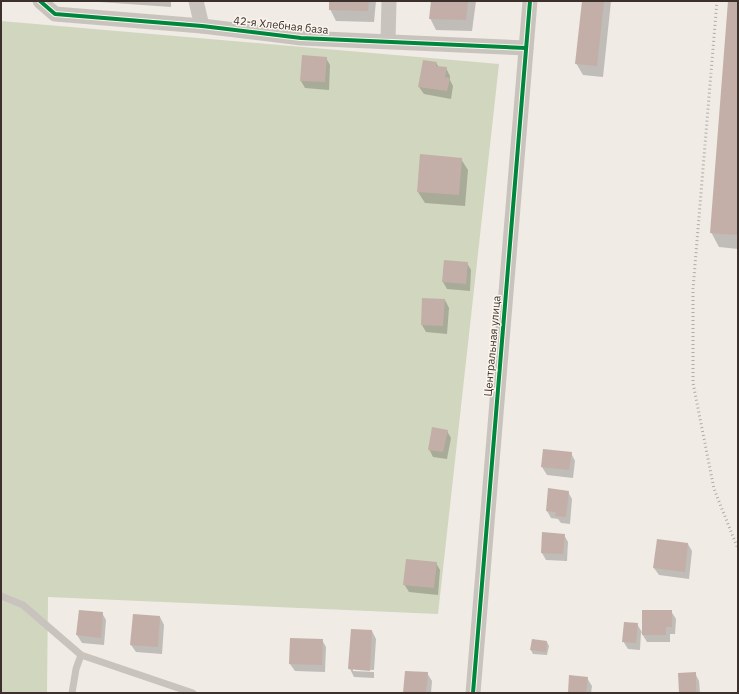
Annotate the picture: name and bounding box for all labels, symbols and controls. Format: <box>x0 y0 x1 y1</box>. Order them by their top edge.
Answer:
street label: 42-я Хлебная база <box>233 13 329 37</box>
street label: Центральная улица <box>481 295 503 397</box>

